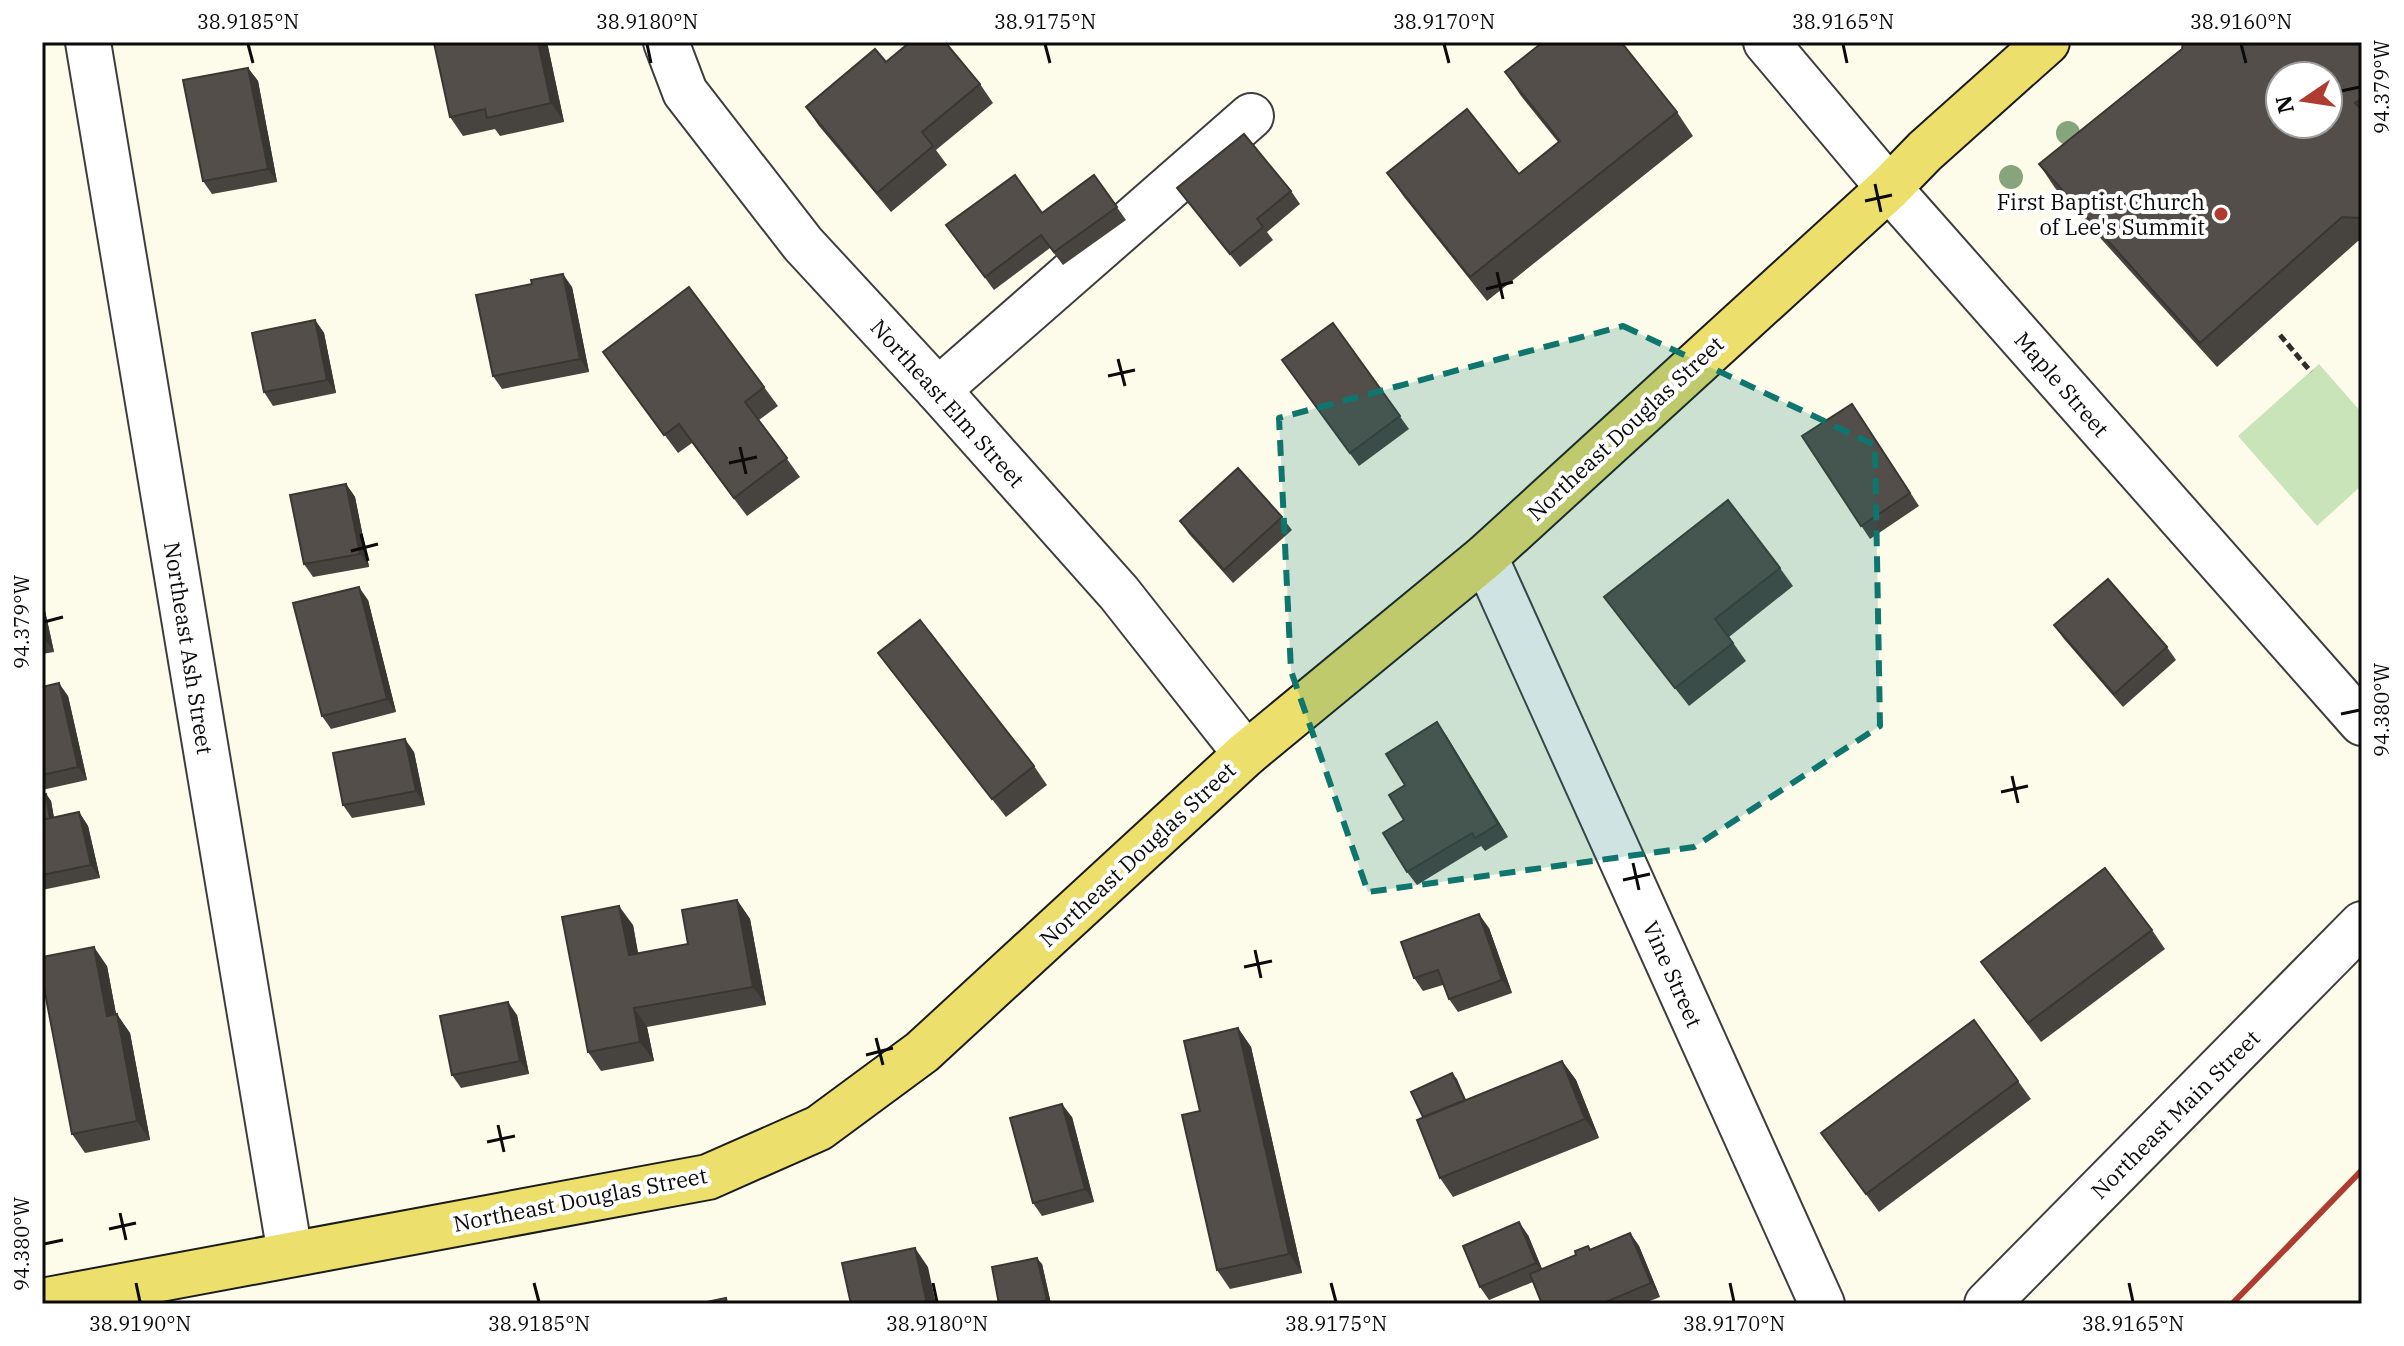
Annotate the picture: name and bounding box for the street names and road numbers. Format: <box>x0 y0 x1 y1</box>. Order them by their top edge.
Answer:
street label: Northeast Elm Street <box>865 313 1032 493</box>
street label: Maple Street <box>2008 325 2116 443</box>
street label: Northeast Douglas Street <box>1521 329 1729 527</box>
street label: Northeast Ash Street <box>158 540 220 757</box>
street label: Northeast Douglas Street <box>1033 755 1241 953</box>
street label: Vine Street <box>1637 916 1709 1032</box>
street label: Northeast Main Street <box>2084 1023 2266 1205</box>
street label: Northeast Douglas Street <box>451 1160 710 1238</box>

